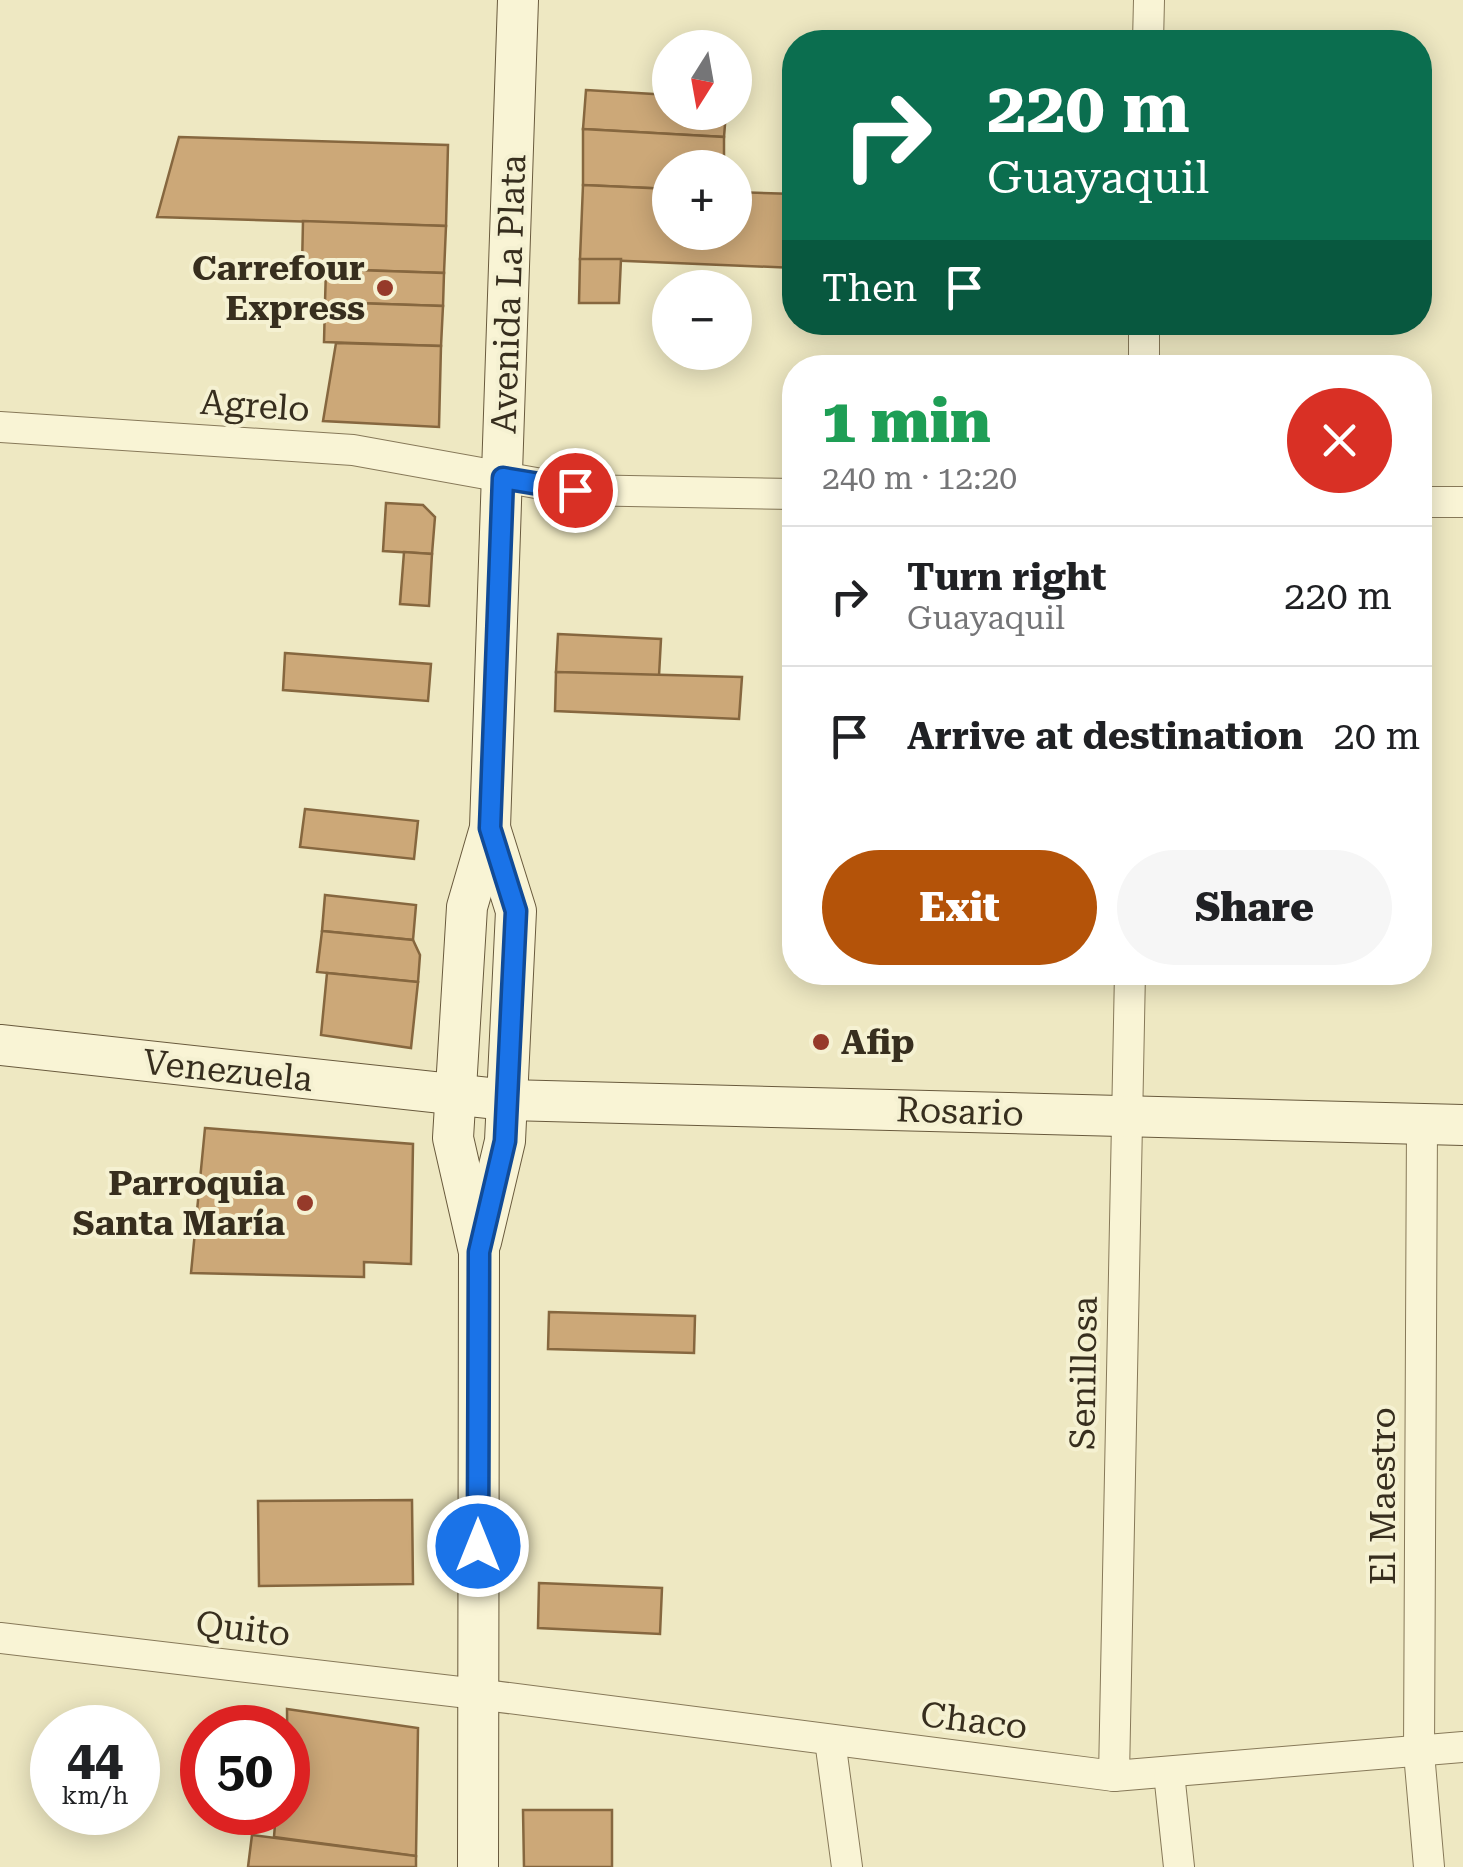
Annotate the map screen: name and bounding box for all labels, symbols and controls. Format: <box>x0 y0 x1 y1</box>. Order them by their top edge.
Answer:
north arrow <box>652 30 752 130</box>
map controls <box>652 30 752 370</box>
text: 220 m <box>987 67 1190 149</box>
icon: right <box>822 70 952 200</box>
button: + <box>652 150 752 250</box>
text: Guayaquil <box>987 151 1209 204</box>
street label: Avenida La Plata <box>484 154 534 434</box>
place label: Carrefour Express <box>192 248 365 329</box>
icon: arrive <box>937 260 992 315</box>
text: Then <box>822 266 917 310</box>
button: − <box>652 270 752 370</box>
marker: Carrefour Express <box>374 277 396 299</box>
street label: Agrelo <box>199 382 311 430</box>
text: 1 min <box>822 386 991 457</box>
button: close <box>1287 388 1392 493</box>
pin <box>533 448 618 533</box>
text: 240 m · 12:20 <box>822 459 1017 497</box>
icon: arrive <box>548 463 603 518</box>
text: Turn right <box>907 555 1106 599</box>
icon: right <box>822 569 877 624</box>
text: 220 m <box>1284 574 1392 618</box>
text: Guayaquil <box>907 599 1065 637</box>
icon: arrive <box>822 709 877 764</box>
text: Arrive at destination <box>907 714 1303 758</box>
text: 20 m <box>1333 714 1420 758</box>
button: Exit <box>822 850 1097 965</box>
button: Share <box>1117 850 1392 965</box>
place label: Afip <box>841 1022 915 1063</box>
marker: Afip <box>810 1031 832 1053</box>
street label: Venezuela <box>141 1042 315 1100</box>
street label: Rosario <box>895 1089 1025 1135</box>
place label: Parroquia Santa María <box>73 1163 285 1244</box>
marker: Parroquia Santa María <box>294 1192 316 1214</box>
street label: Senillosa <box>1062 1296 1106 1450</box>
street label: El Maestro <box>1363 1407 1404 1585</box>
position arrow <box>426 1494 530 1598</box>
street label: Quito <box>193 1603 293 1655</box>
street label: Chaco <box>918 1694 1030 1748</box>
speed limit sign: 50 <box>180 1705 310 1835</box>
text: 44 <box>67 1729 123 1787</box>
text: km/h <box>62 1781 128 1810</box>

